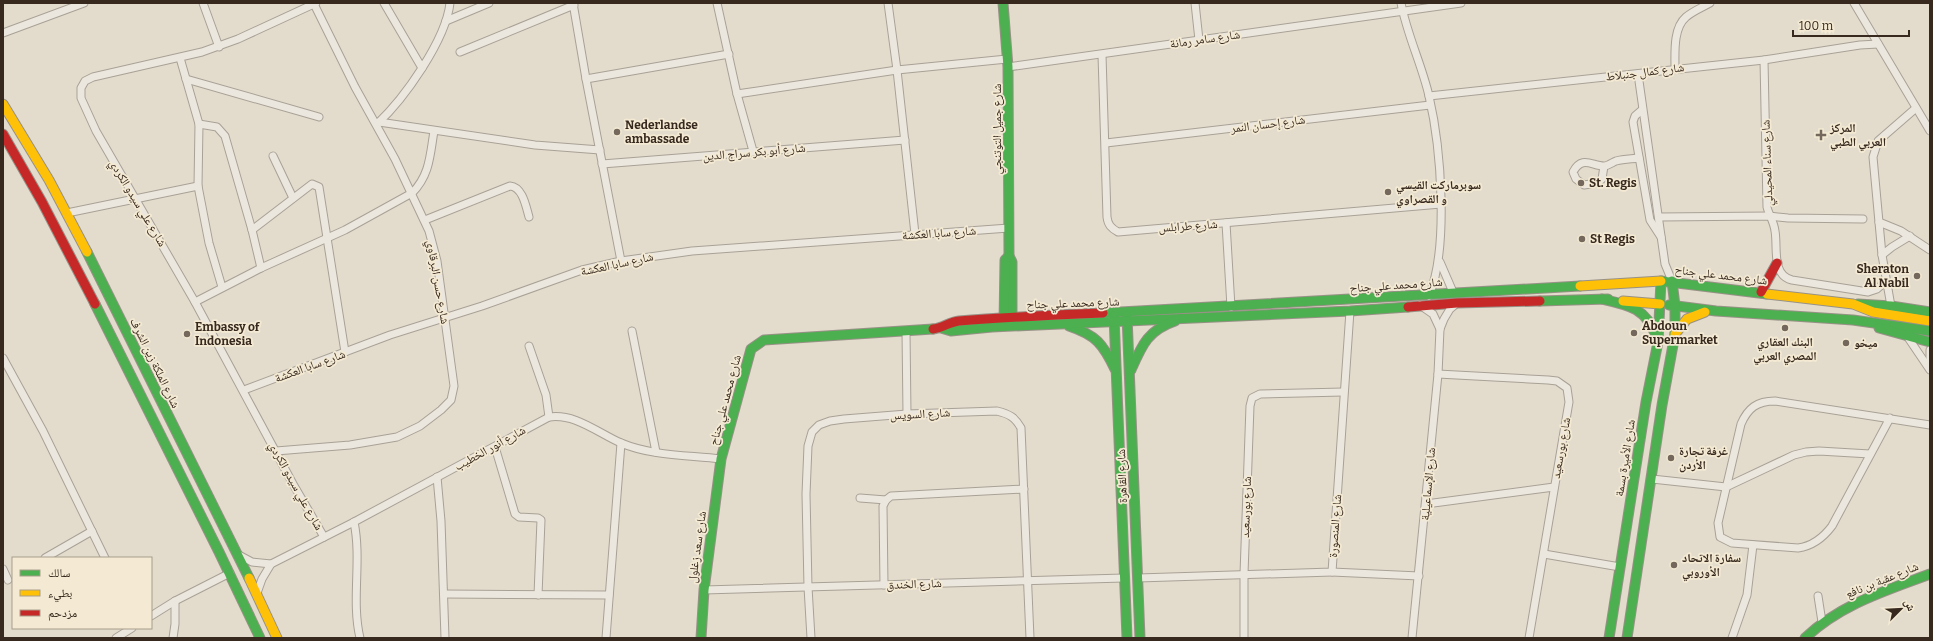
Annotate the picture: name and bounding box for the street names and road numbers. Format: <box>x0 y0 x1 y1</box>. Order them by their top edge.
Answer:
street label: شارع سامر رمانة <box>1169 27 1241 52</box>
street label: شارع كمال جنبلاط <box>1605 60 1685 85</box>
street label: شارع جميل التوتنجي <box>990 83 1007 174</box>
street label: شارع إحسان النمر <box>1229 112 1306 137</box>
street label: شارع سناء المحيدلي <box>1758 119 1779 206</box>
street label: شارع أبو بكر سراج الدين <box>702 141 806 164</box>
street label: شارع علي سيدو الكردي <box>104 157 170 251</box>
street label: شارع طرابلس <box>1158 217 1218 236</box>
street label: شارع سابا العكشة <box>902 223 977 244</box>
street label: شارع حسن البرقاوي <box>421 239 452 326</box>
street label: شارع سابا العكشة <box>579 249 655 280</box>
street label: شارع محمد علي جناح <box>1674 262 1768 291</box>
street label: شارع محمد علي جناح <box>1349 275 1443 298</box>
street label: شارع محمد علي جناح <box>1026 294 1120 315</box>
street label: شارع الملكة زين الشرف <box>126 316 183 411</box>
street label: شارع سابا العكشة <box>273 347 348 386</box>
street label: شارع محمد علي جناح <box>706 353 747 448</box>
street label: شارع السويس <box>889 405 951 424</box>
street label: شارع بورسعيد <box>1549 416 1574 480</box>
street label: شارع الأميرة بسمة <box>1612 418 1639 498</box>
street label: شارع أنور الخطيب <box>452 423 529 474</box>
street label: شارع علي سيدو الكردي <box>263 439 326 534</box>
street label: شارع الإسماعيلية <box>1418 447 1439 521</box>
street label: شارع القاهرة <box>1114 449 1131 503</box>
street label: شارع بورسعيد <box>1238 476 1255 538</box>
street label: شارع المنصورة <box>1326 494 1345 558</box>
street label: شارع سعد زغلول <box>685 510 710 584</box>
street label: شارع عقبة بن نافع <box>1844 559 1921 602</box>
street label: شارع الخندق <box>886 576 942 593</box>

